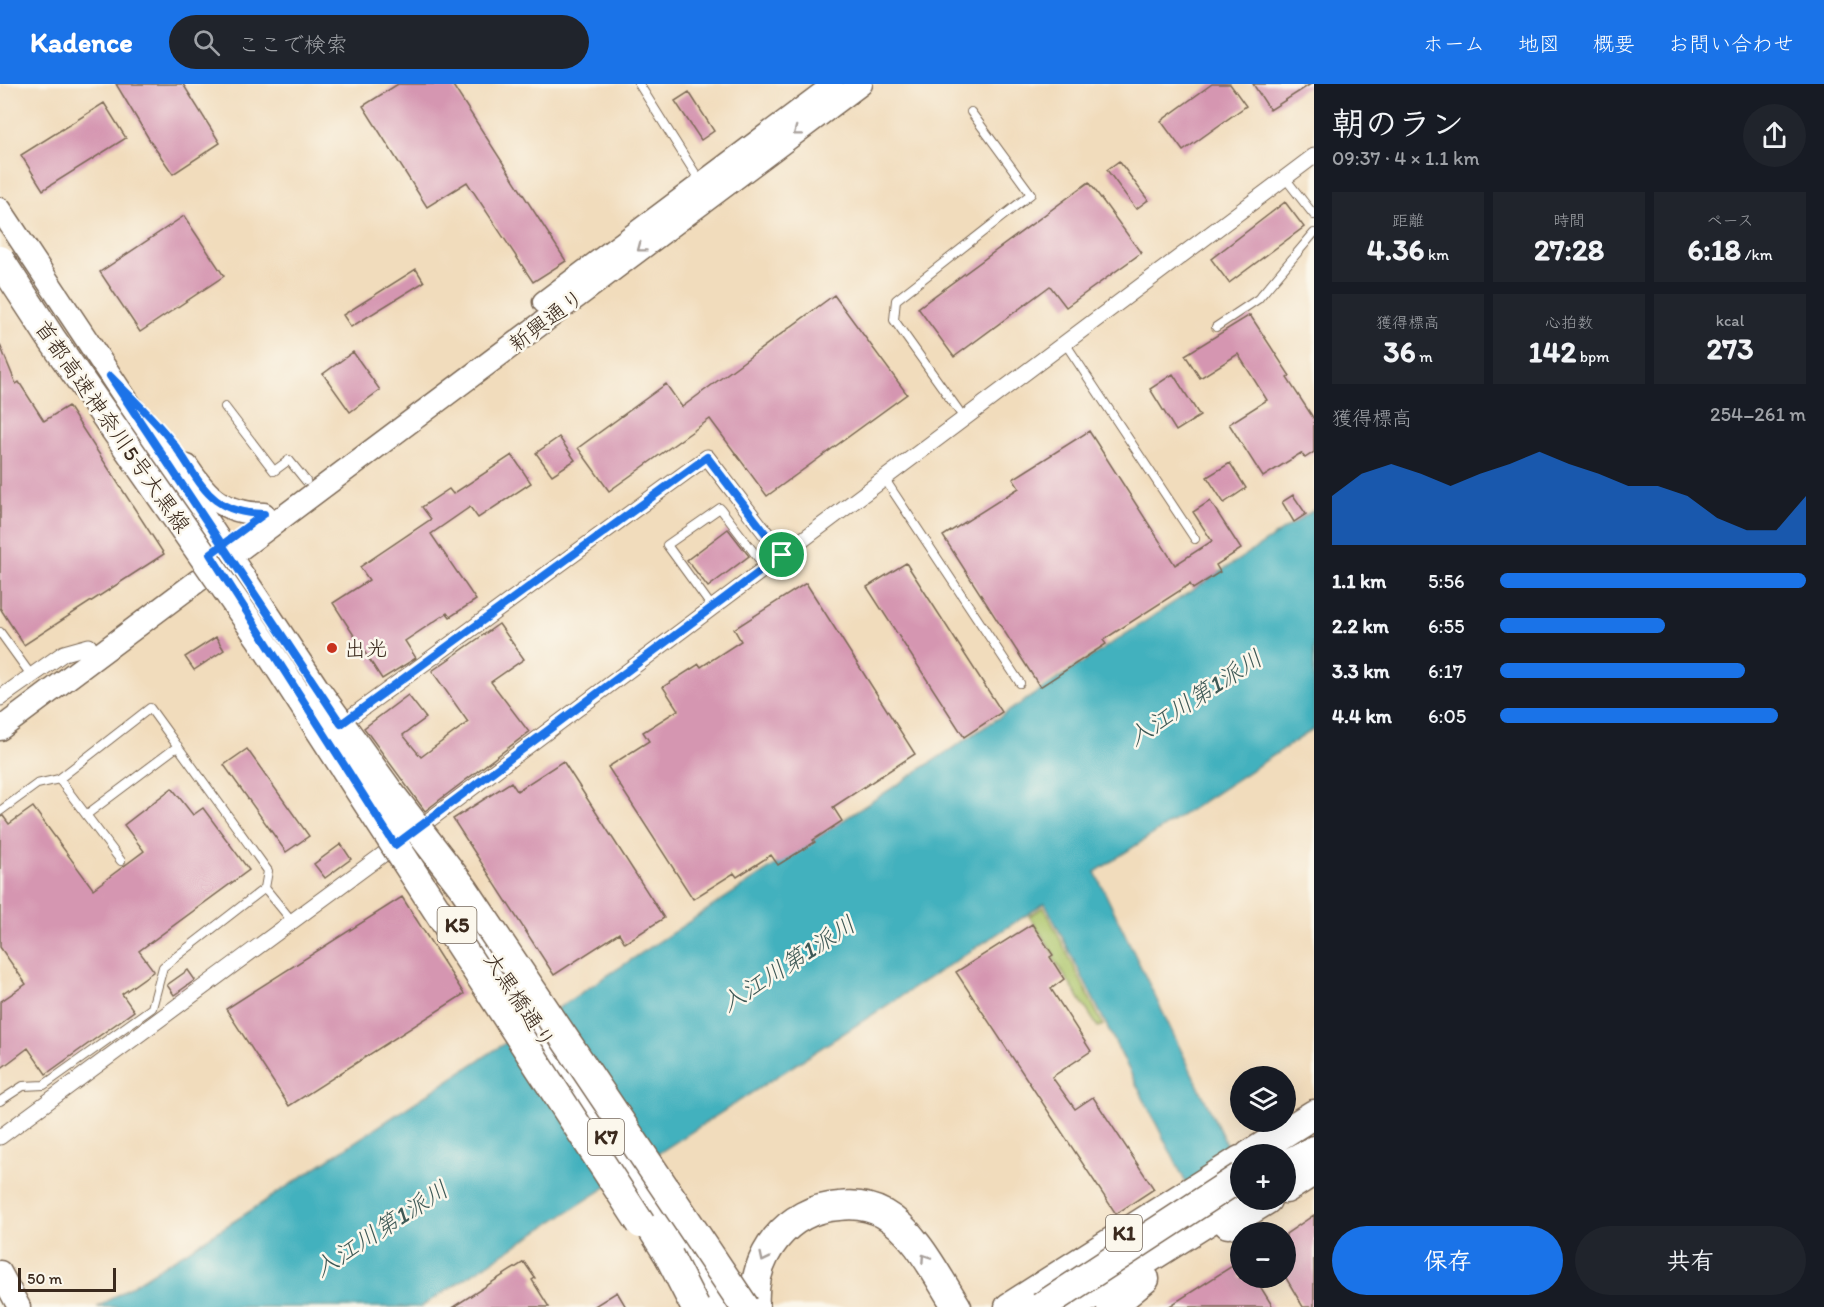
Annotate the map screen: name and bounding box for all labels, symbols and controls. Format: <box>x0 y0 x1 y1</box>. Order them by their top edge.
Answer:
search box <box>169 15 589 69</box>
text: Kadence <box>30 25 133 59</box>
icon: search <box>190 26 223 59</box>
text: ここで検索 <box>238 31 348 58</box>
text: ホーム <box>1423 31 1485 56</box>
text: 地図 <box>1518 31 1560 56</box>
text: 概要 <box>1593 31 1635 56</box>
text: お問い合わせ <box>1668 31 1794 56</box>
text: 朝のラン <box>1332 104 1464 143</box>
button: share <box>1743 104 1806 167</box>
one-way arrow <box>793 124 804 135</box>
text: 09:37 · 4 × 1.1 km <box>1332 146 1480 170</box>
text: 距離 <box>1392 211 1424 230</box>
text: 時間 <box>1553 211 1585 230</box>
text: ペース <box>1706 211 1754 230</box>
text: 4.36 <box>1367 231 1424 268</box>
text: 27:28 <box>1534 231 1604 268</box>
text: 6:18 <box>1687 231 1741 268</box>
one-way arrow <box>637 241 648 252</box>
text: km <box>1424 245 1449 264</box>
text: /km <box>1741 245 1773 264</box>
street label: 新興通り <box>503 283 590 358</box>
text: kcal <box>1716 311 1744 330</box>
text: 獲得標高 <box>1376 313 1440 332</box>
text: 心拍数 <box>1545 313 1593 332</box>
street label: 首都高速神奈川5号大黒線 <box>29 315 196 538</box>
text: 273 <box>1706 330 1754 367</box>
text: 36 <box>1383 333 1416 370</box>
text: 142 <box>1528 333 1576 370</box>
text: m <box>1416 347 1433 366</box>
text: bpm <box>1576 347 1610 366</box>
text: 254–261 m <box>1710 402 1806 426</box>
text: 獲得標高 <box>1332 406 1412 430</box>
pin <box>756 529 807 580</box>
icon: arrive <box>765 538 798 571</box>
text: 1.1 km <box>1332 569 1386 593</box>
text: 5:56 <box>1428 569 1464 593</box>
text: 2.2 km <box>1332 614 1389 638</box>
text: 6:55 <box>1428 614 1464 638</box>
place label: 出光 <box>344 635 388 662</box>
marker: 出光 <box>325 641 339 655</box>
water label: 入江川第1派川 <box>1122 643 1268 752</box>
text: 3.3 km <box>1332 659 1390 683</box>
text: 6:17 <box>1428 659 1463 683</box>
text: 4.4 km <box>1332 704 1392 728</box>
text: 6:05 <box>1428 704 1466 728</box>
road number: K5 <box>438 907 476 943</box>
water label: 入江川第1派川 <box>715 909 861 1018</box>
street label: 大黒橋通り <box>478 947 561 1054</box>
map controls <box>1230 1066 1296 1288</box>
button: layers <box>1230 1066 1296 1132</box>
road number: K7 <box>588 1119 624 1155</box>
button: + <box>1230 1144 1296 1210</box>
water label: 入江川第1派川 <box>308 1174 454 1283</box>
road number: K1 <box>1106 1215 1142 1251</box>
button: − <box>1230 1222 1296 1288</box>
button: 保存 <box>1332 1226 1563 1295</box>
button: 共有 <box>1575 1226 1806 1295</box>
one-way arrow <box>760 1251 771 1262</box>
one-way arrow <box>920 1254 932 1264</box>
scale bar <box>18 1265 116 1292</box>
text: 50 m <box>27 1269 62 1288</box>

